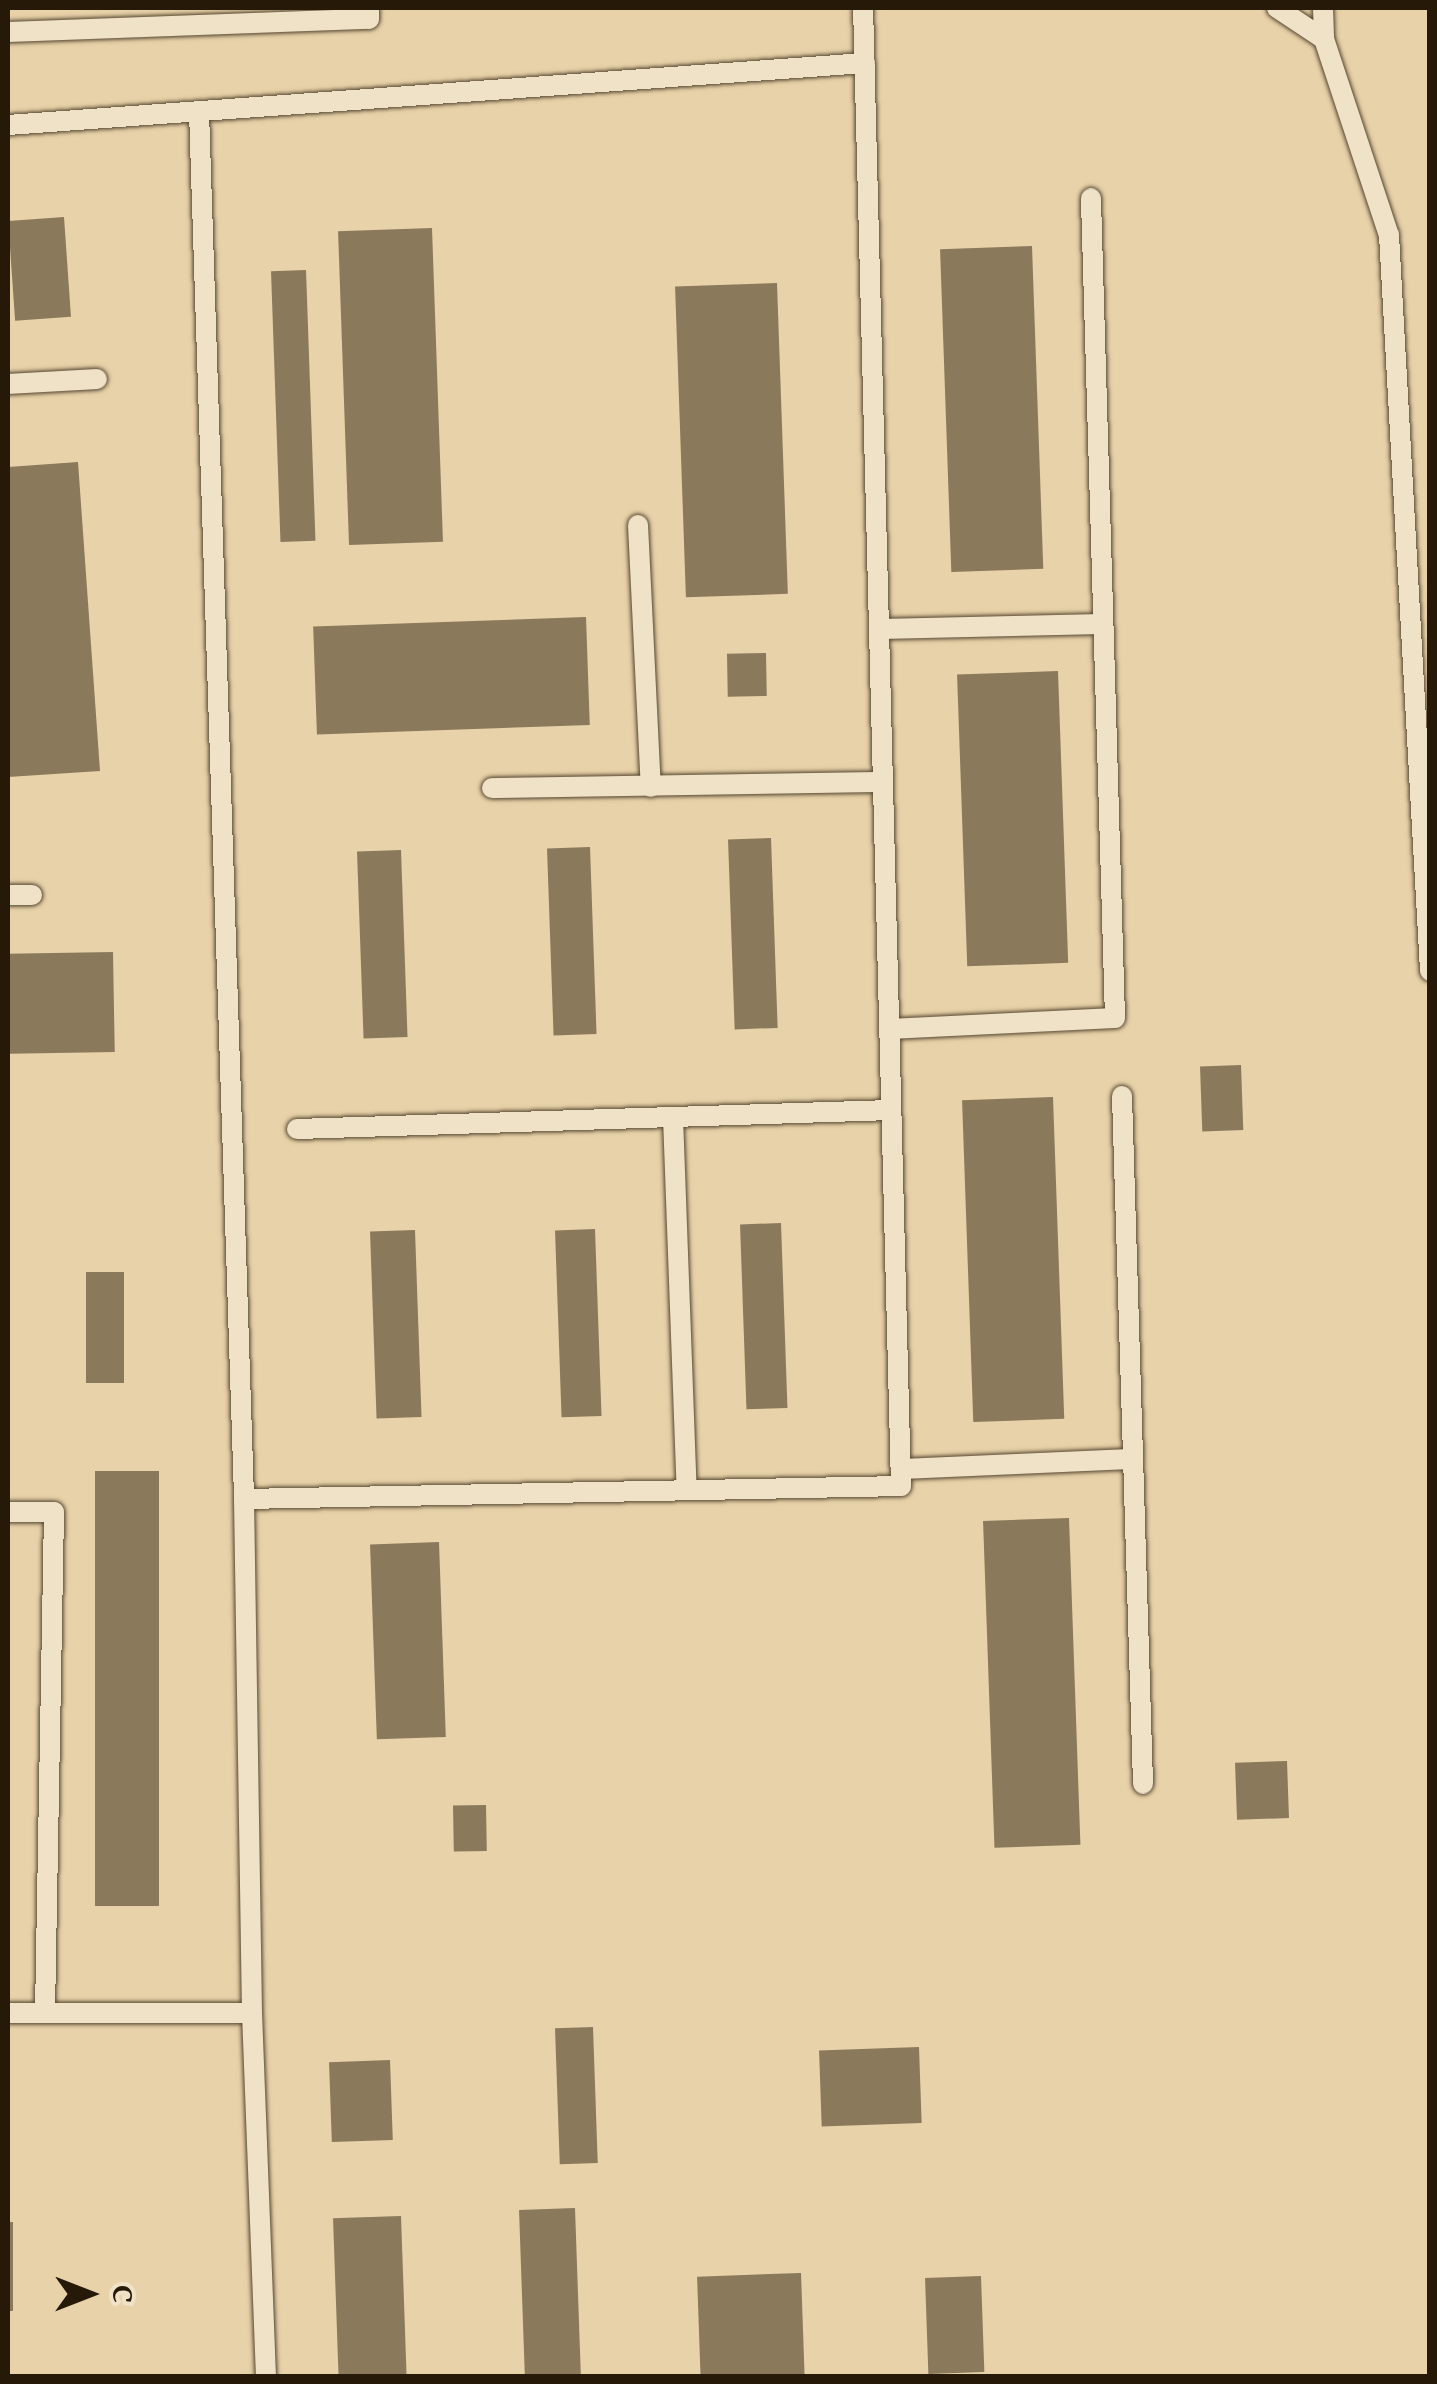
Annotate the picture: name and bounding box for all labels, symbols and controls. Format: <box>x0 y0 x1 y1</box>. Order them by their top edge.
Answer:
north arrow <box>40 2244 140 2344</box>
text: С <box>101 2285 140 2303</box>

